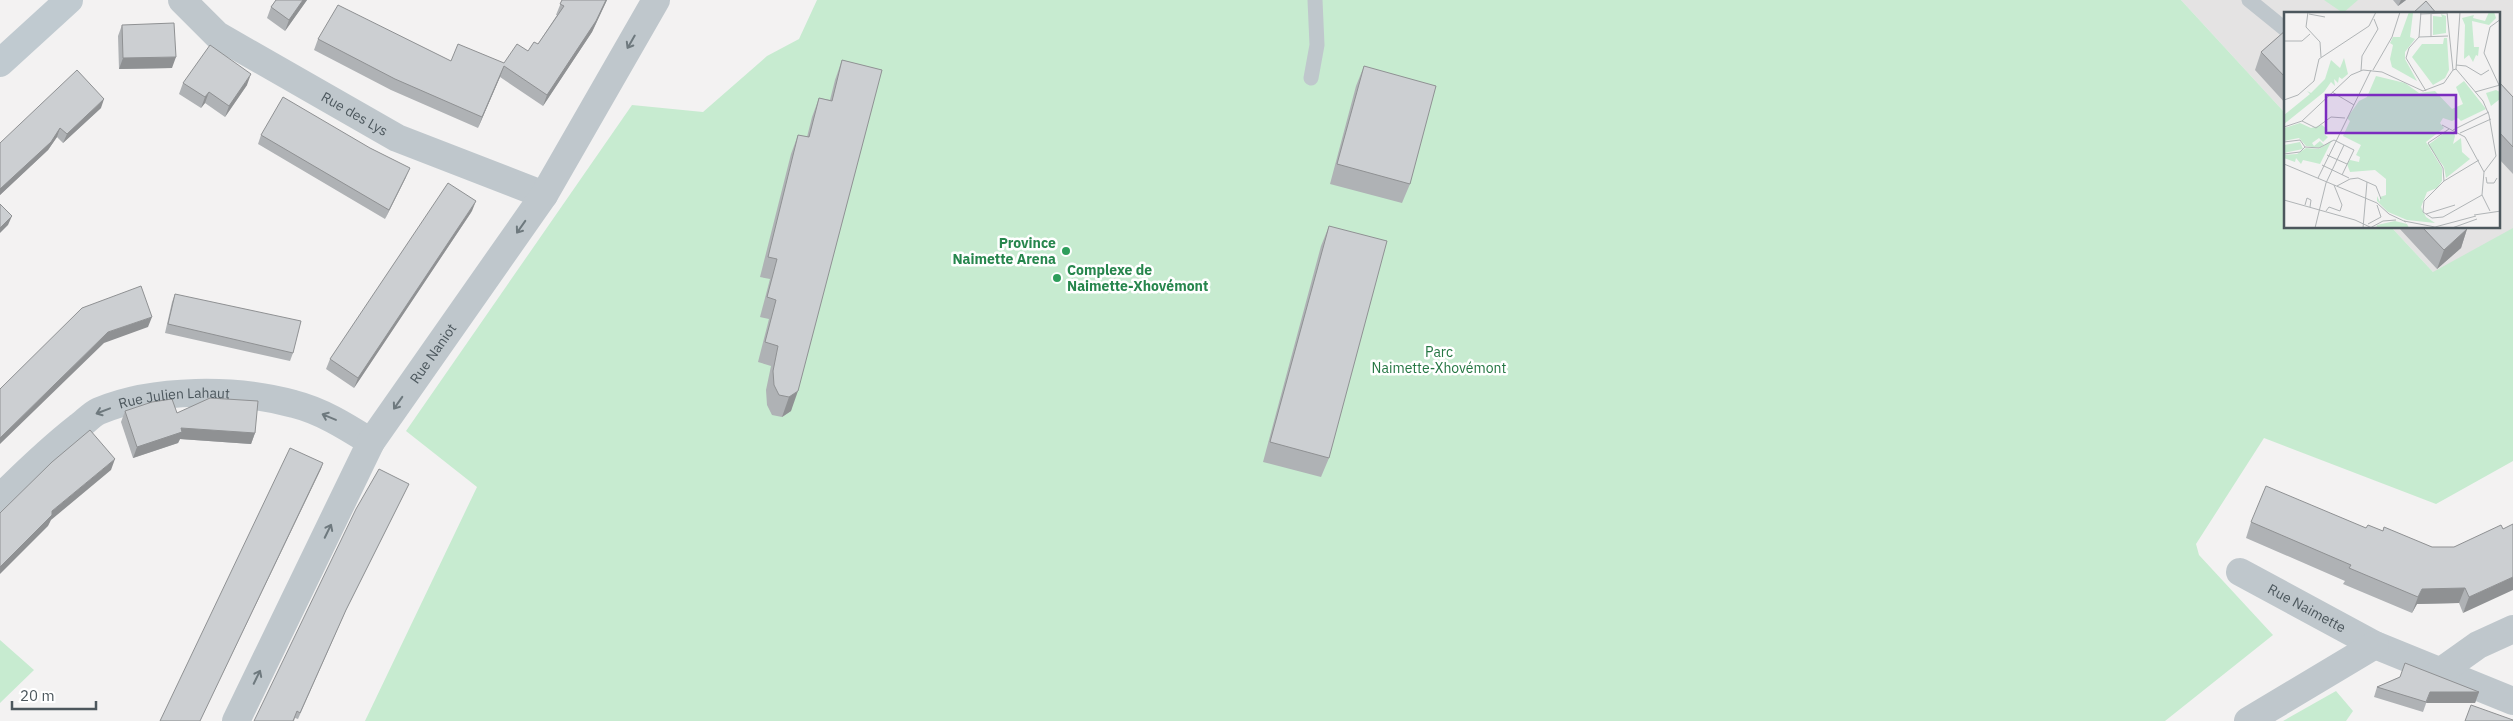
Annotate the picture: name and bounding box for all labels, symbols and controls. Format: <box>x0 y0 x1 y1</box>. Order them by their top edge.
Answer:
inset map <box>2284 12 2500 229</box>
one-way arrow <box>626 35 636 49</box>
street label: Rue des Lys <box>318 88 391 140</box>
one-way arrow <box>516 220 526 234</box>
place label: Province Naimette Arena <box>952 234 1056 268</box>
marker: Province Naimette Arena <box>1060 245 1072 257</box>
place label: Complexe de Naimette-Xhovémont <box>1067 261 1208 295</box>
marker: Complexe de Naimette-Xhovémont <box>1051 272 1063 284</box>
street label: Rue Naniot <box>406 320 460 387</box>
park label: Parc Naimette-Xhovémont <box>1372 343 1507 377</box>
street label: Rue Julien Lahaut <box>116 384 231 413</box>
one-way arrow <box>393 396 403 410</box>
one-way arrow <box>96 407 111 416</box>
one-way arrow <box>322 412 337 421</box>
one-way arrow <box>324 524 333 539</box>
street label: Rue Naimette <box>2265 580 2349 637</box>
one-way arrow <box>253 670 262 685</box>
scale bar <box>12 678 96 710</box>
text: 20 m <box>20 686 55 705</box>

